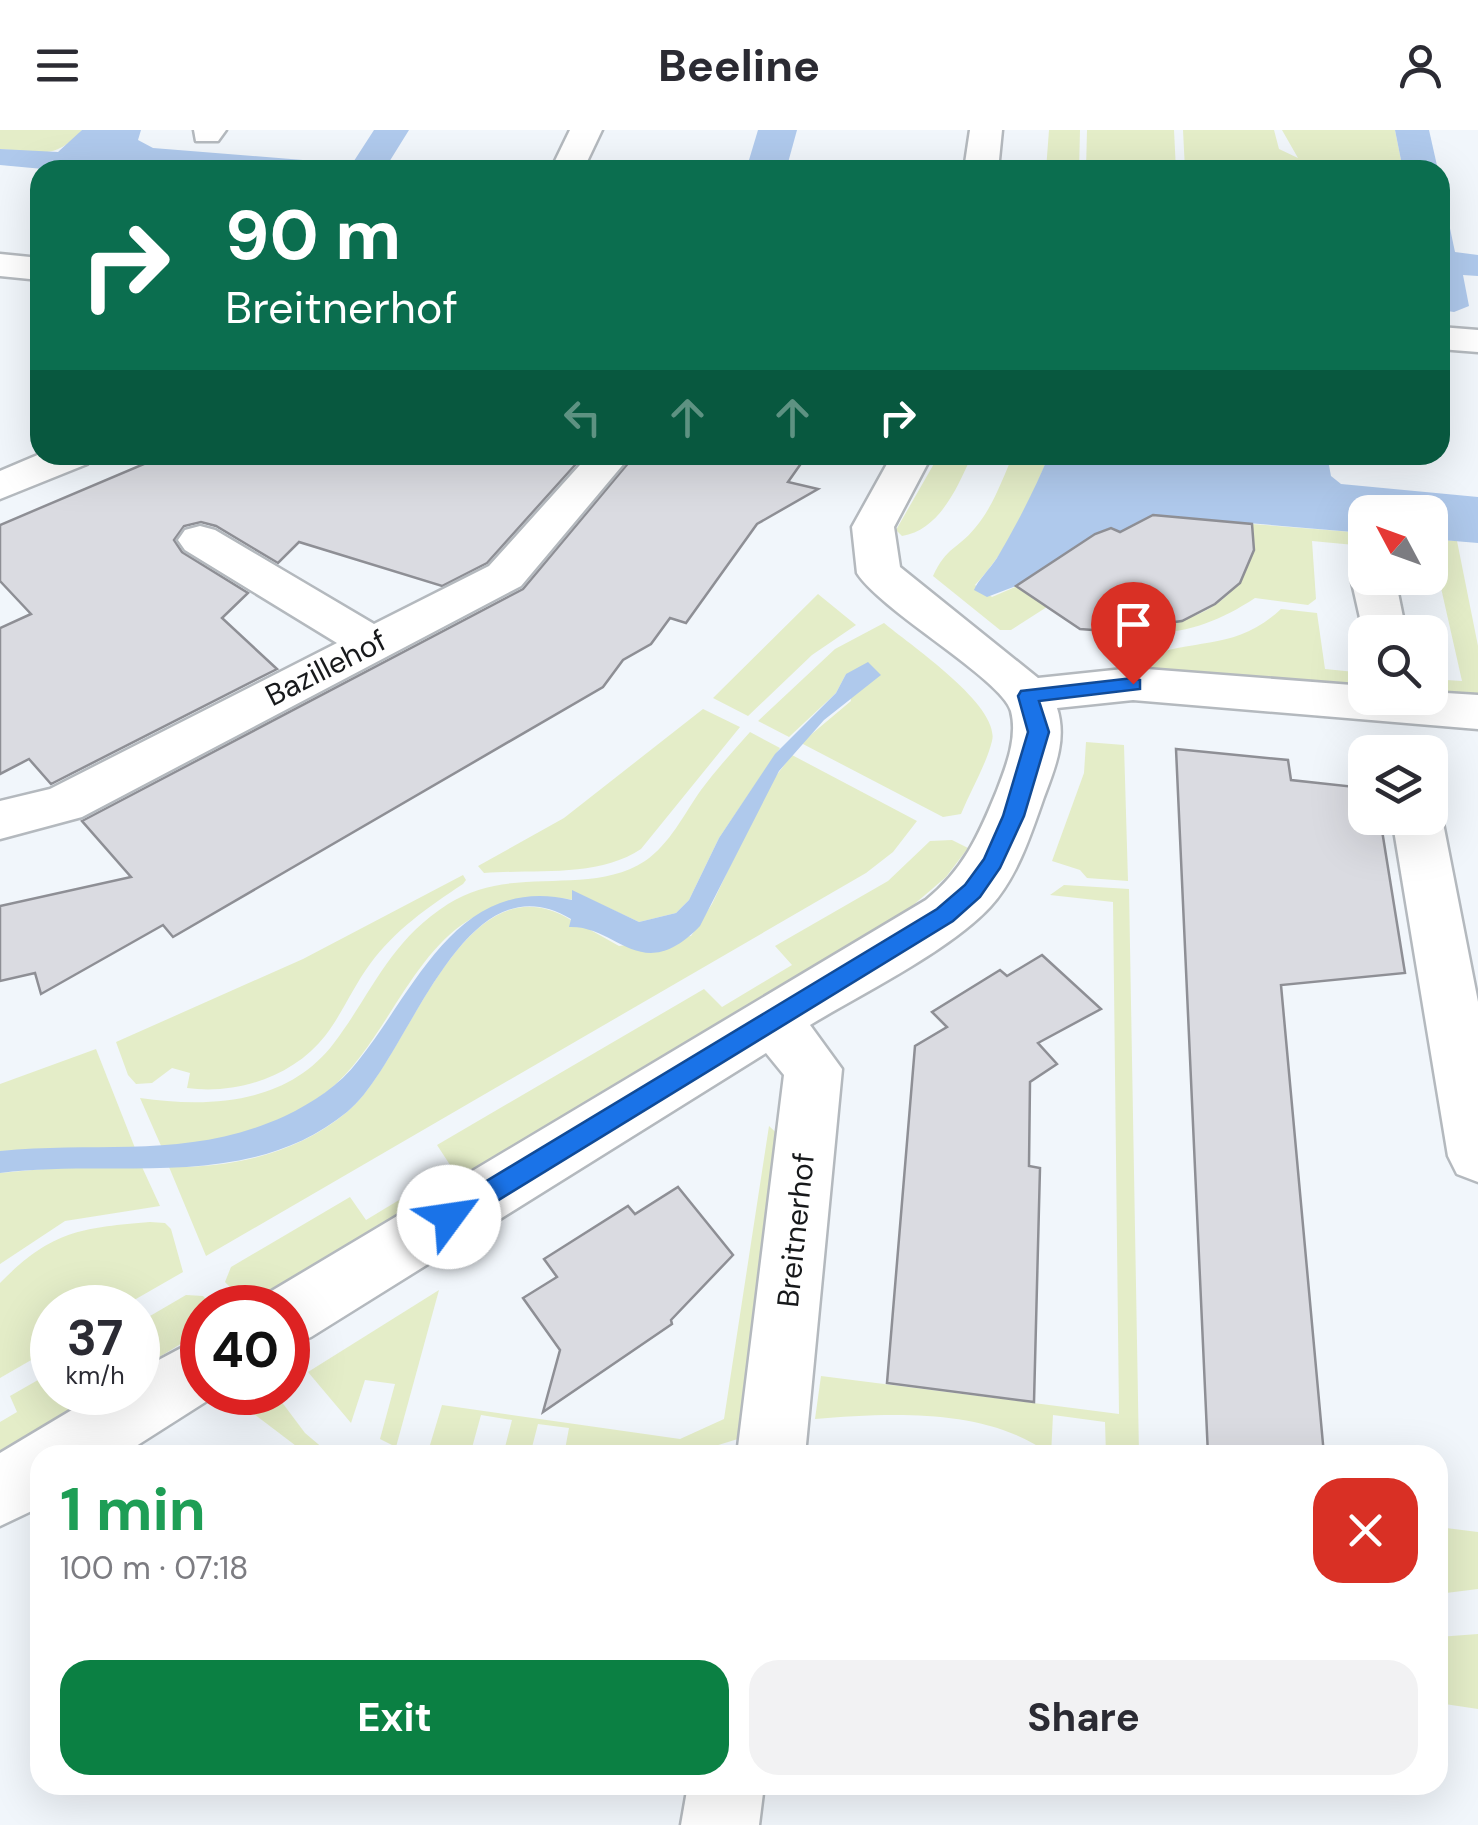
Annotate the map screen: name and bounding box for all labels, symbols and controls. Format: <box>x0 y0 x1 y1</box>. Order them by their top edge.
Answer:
text: Beeline <box>658 36 820 95</box>
icon: menu <box>30 38 85 93</box>
icon: person <box>1393 38 1448 93</box>
text: 90 m <box>225 190 401 281</box>
icon: right <box>60 200 190 330</box>
text: Breitnerhof <box>225 278 458 337</box>
icon: left <box>555 390 610 445</box>
icon: ahead <box>660 390 715 445</box>
icon: ahead <box>765 390 820 445</box>
icon: right <box>870 390 925 445</box>
north arrow <box>1348 495 1448 595</box>
map controls <box>1348 495 1448 835</box>
pin <box>1091 582 1176 685</box>
icon: arrive <box>1106 597 1161 652</box>
button: search <box>1348 615 1448 715</box>
street label: Bazillehof <box>259 620 393 715</box>
button: layers <box>1348 735 1448 835</box>
street label: Breitnerhof <box>768 1151 823 1309</box>
position arrow <box>397 1165 501 1269</box>
speed limit sign: 40 <box>180 1285 310 1415</box>
text: 37 <box>67 1305 123 1371</box>
text: km/h <box>65 1359 125 1392</box>
text: 1 min <box>60 1470 206 1549</box>
button: close <box>1313 1478 1418 1583</box>
text: 100 m · 07:18 <box>60 1547 249 1589</box>
button: Exit <box>60 1660 729 1775</box>
button: Share <box>749 1660 1418 1775</box>

